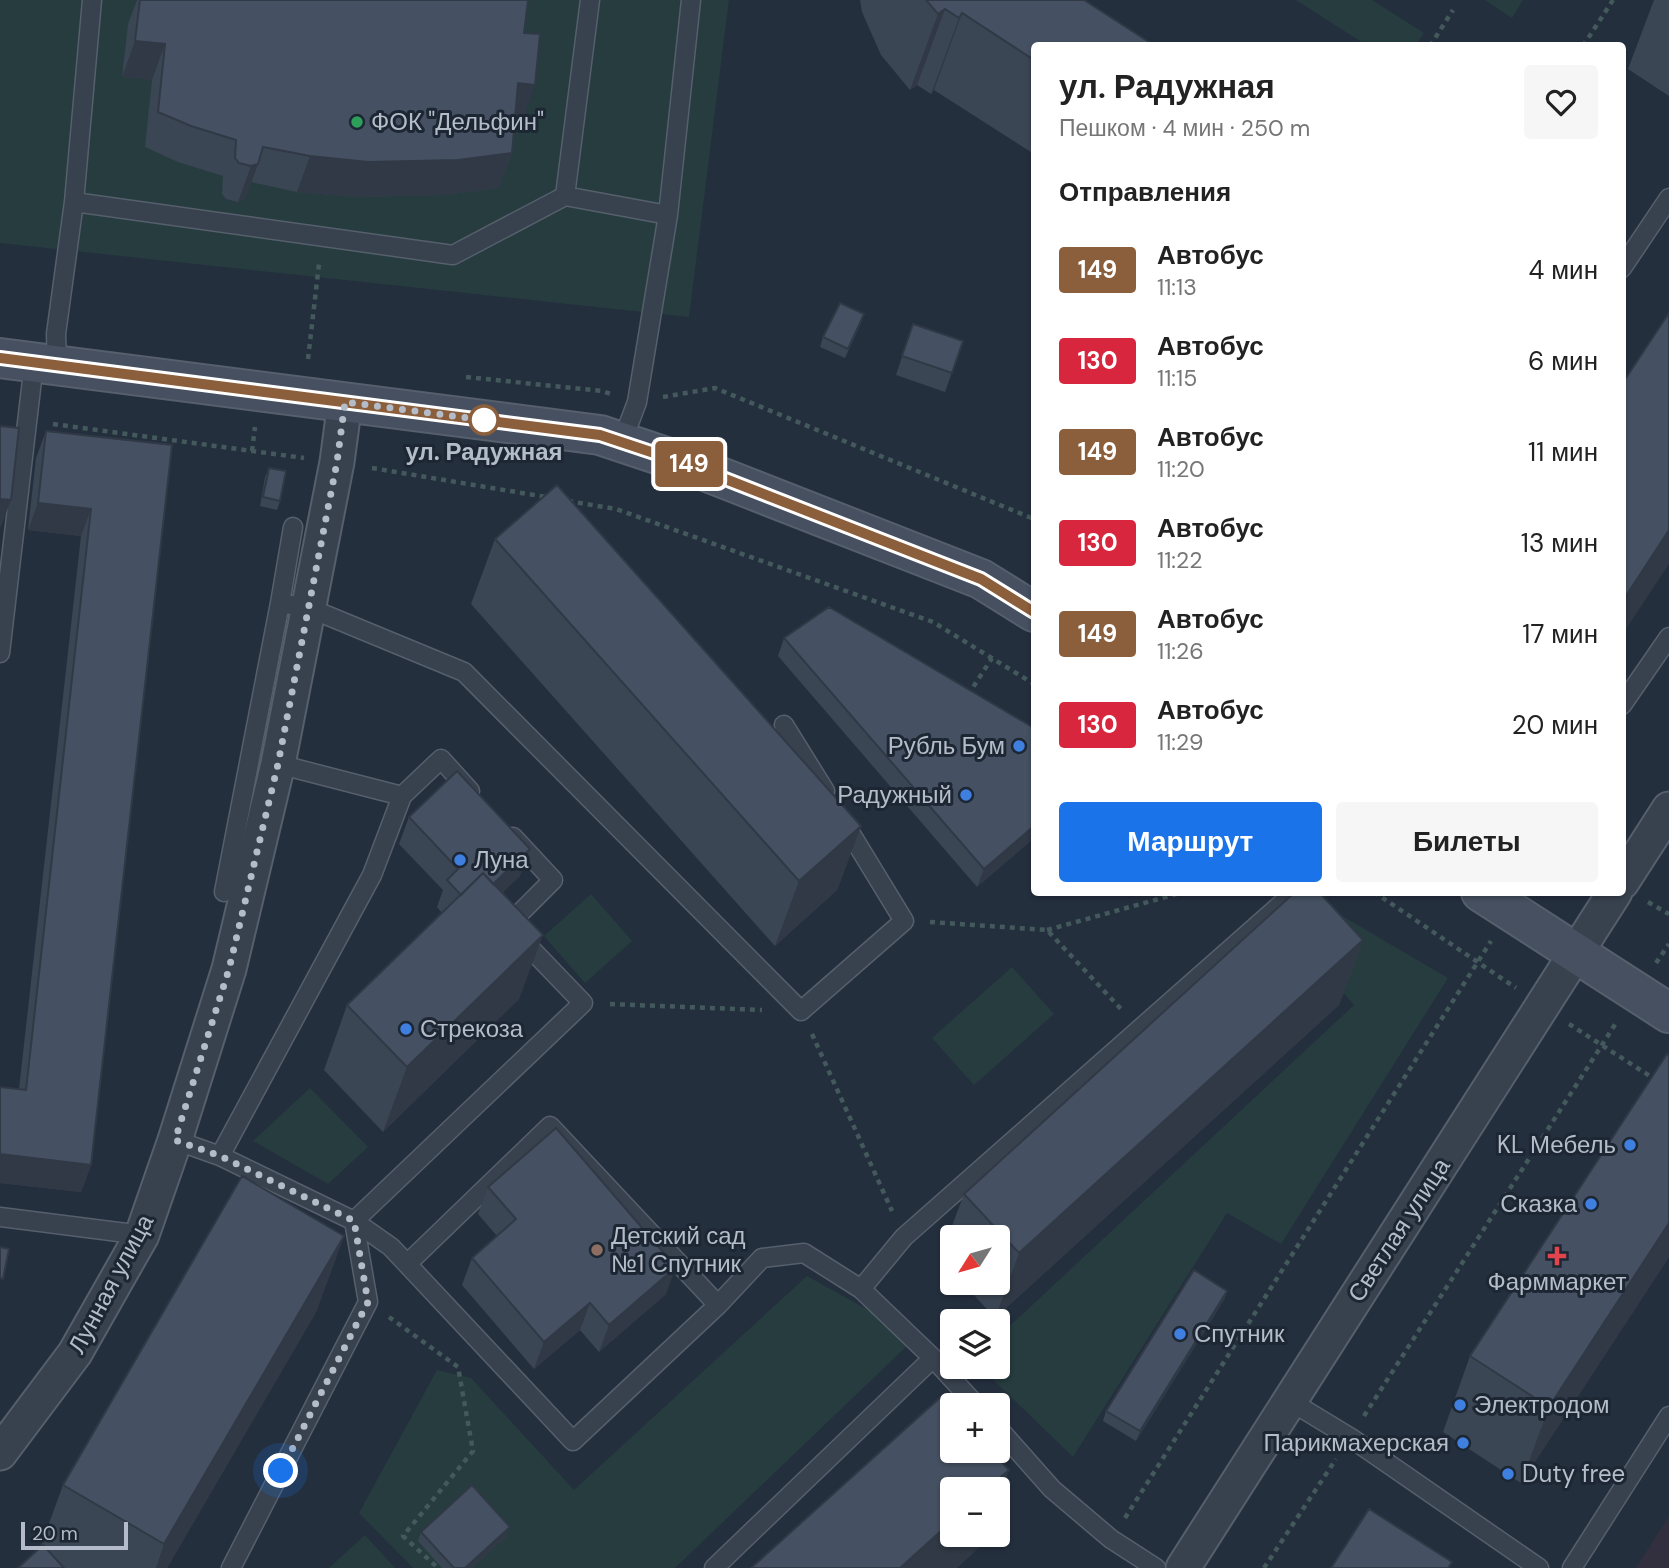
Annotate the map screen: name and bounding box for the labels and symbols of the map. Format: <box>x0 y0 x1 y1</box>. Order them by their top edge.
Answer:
place label: ФОК "Дельфин" <box>371 106 544 137</box>
marker: ФОК "Дельфин" <box>349 114 365 130</box>
marker: ул. Радужная <box>469 405 499 435</box>
place label: ул. Радужная <box>405 436 563 467</box>
line badge: 149 <box>649 441 729 487</box>
place label: Рубль Бум <box>888 730 1005 761</box>
marker: Рубль Бум <box>1011 738 1027 754</box>
place label: Радужный <box>837 779 952 810</box>
marker: Радужный <box>958 787 974 803</box>
place label: Луна <box>474 844 529 875</box>
marker: Луна <box>452 852 468 868</box>
place label: Стрекоза <box>420 1013 524 1044</box>
marker: Стрекоза <box>398 1021 414 1037</box>
place label: KL Мебель <box>1497 1129 1616 1160</box>
marker: KL Мебель <box>1622 1137 1638 1153</box>
street label: Светлая улица <box>1340 1151 1457 1308</box>
place label: Сказка <box>1500 1188 1578 1219</box>
marker: Сказка <box>1583 1196 1599 1212</box>
street label: Лунная улица <box>61 1208 161 1359</box>
place label: Детский сад №1 Спутник <box>611 1220 746 1279</box>
north arrow <box>940 1225 1010 1295</box>
marker: Детский сад №1 Спутник <box>589 1242 605 1258</box>
marker: Фарммаркет <box>1549 1248 1565 1264</box>
place label: Фарммаркет <box>1488 1266 1626 1297</box>
place label: Спутник <box>1194 1318 1285 1349</box>
marker: Спутник <box>1172 1326 1188 1342</box>
place label: Электродом <box>1474 1389 1610 1420</box>
marker: Электродом <box>1452 1397 1468 1413</box>
place label: Парикмахерская <box>1264 1427 1449 1458</box>
marker: Парикмахерская <box>1455 1435 1471 1451</box>
your location <box>263 1453 298 1488</box>
place label: Duty free <box>1522 1458 1625 1489</box>
marker: Duty free <box>1500 1466 1516 1482</box>
scale bar <box>21 1519 128 1551</box>

